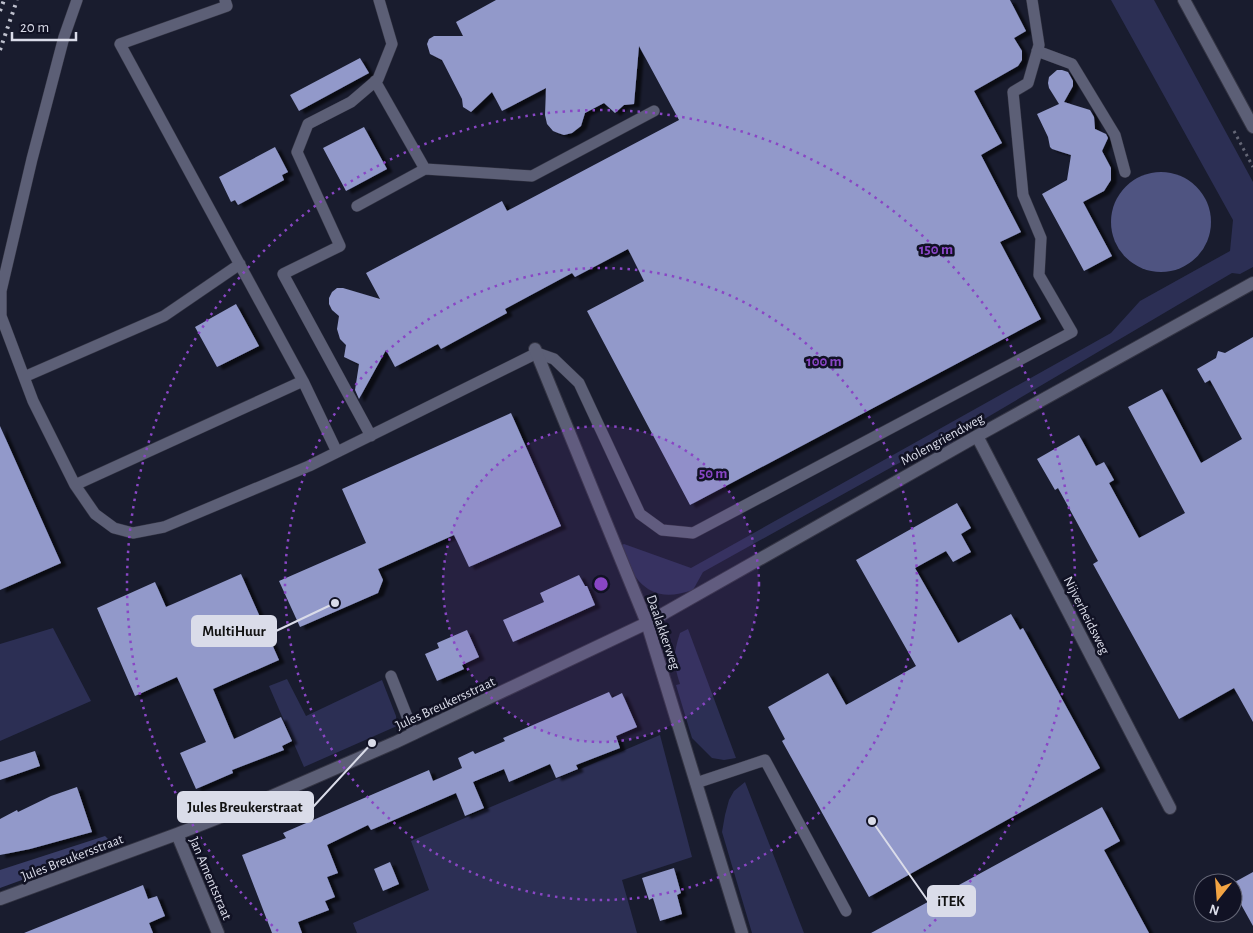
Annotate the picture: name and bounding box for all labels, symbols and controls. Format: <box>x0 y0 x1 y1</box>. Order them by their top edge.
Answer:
scale bar <box>12 10 76 42</box>
text: 20 m <box>20 20 49 35</box>
text: 150 m <box>919 242 953 257</box>
text: 100 m <box>806 354 842 369</box>
street label: Molengriendweg <box>899 411 987 468</box>
text: 50 m <box>699 466 727 481</box>
street label: Nijverheidsweg <box>1061 574 1112 657</box>
centre of rings <box>592 575 610 593</box>
street label: Daalakkerweg <box>644 593 682 672</box>
callout: MultiHuur <box>192 616 276 646</box>
text: MultiHuur <box>202 624 267 639</box>
street label: Jules Breukersstraat <box>394 675 498 733</box>
callout: Jules Breukerstraat <box>178 792 313 822</box>
text: Jules Breukerstraat <box>187 800 303 815</box>
street label: Jules Breukersstraat <box>19 832 126 884</box>
street label: Jan Amentstraat <box>186 835 234 922</box>
north arrow <box>1193 873 1243 923</box>
callout: iTEK <box>928 886 975 916</box>
text: iTEK <box>937 894 965 909</box>
text: N <box>1208 901 1221 918</box>

